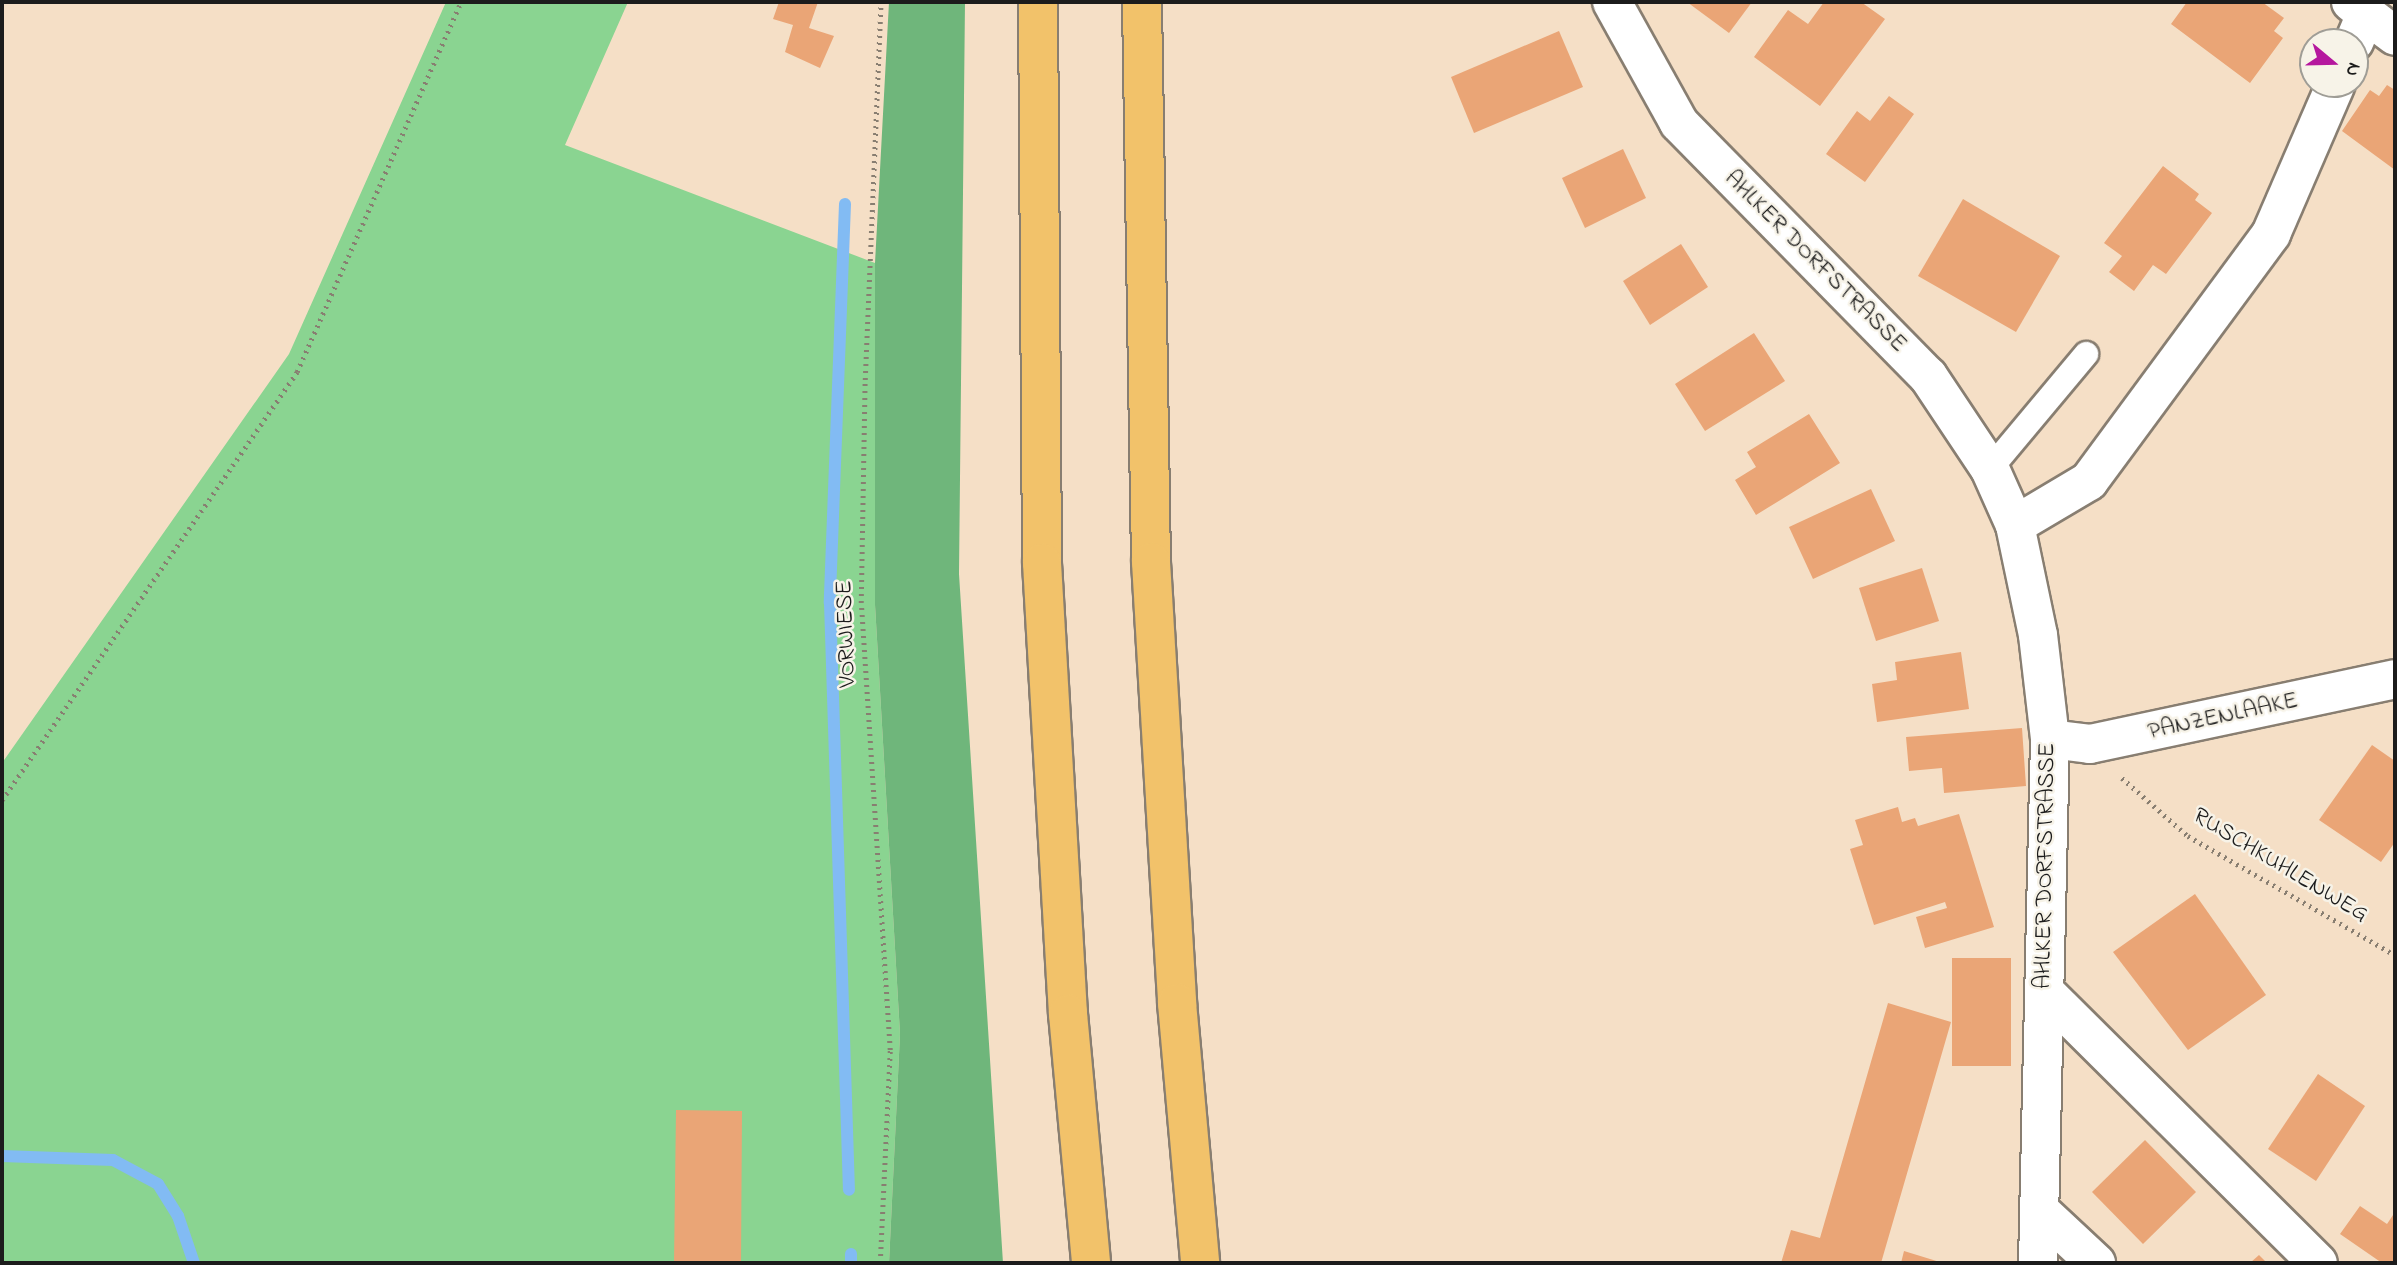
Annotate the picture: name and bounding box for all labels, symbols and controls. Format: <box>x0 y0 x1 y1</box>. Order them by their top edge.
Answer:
north arrow <box>2299 28 2369 98</box>
text: N <box>2338 59 2367 80</box>
street label: AHLKER DORFSTRASSE <box>1718 165 1912 359</box>
street label: VORWIESE <box>831 580 863 688</box>
street label: PANZENLAAKE <box>2145 687 2301 747</box>
street label: AHLKER DORFSTRASSE <box>2029 743 2063 989</box>
street label: RUSCHKUHLENWEG <box>2187 802 2373 930</box>

